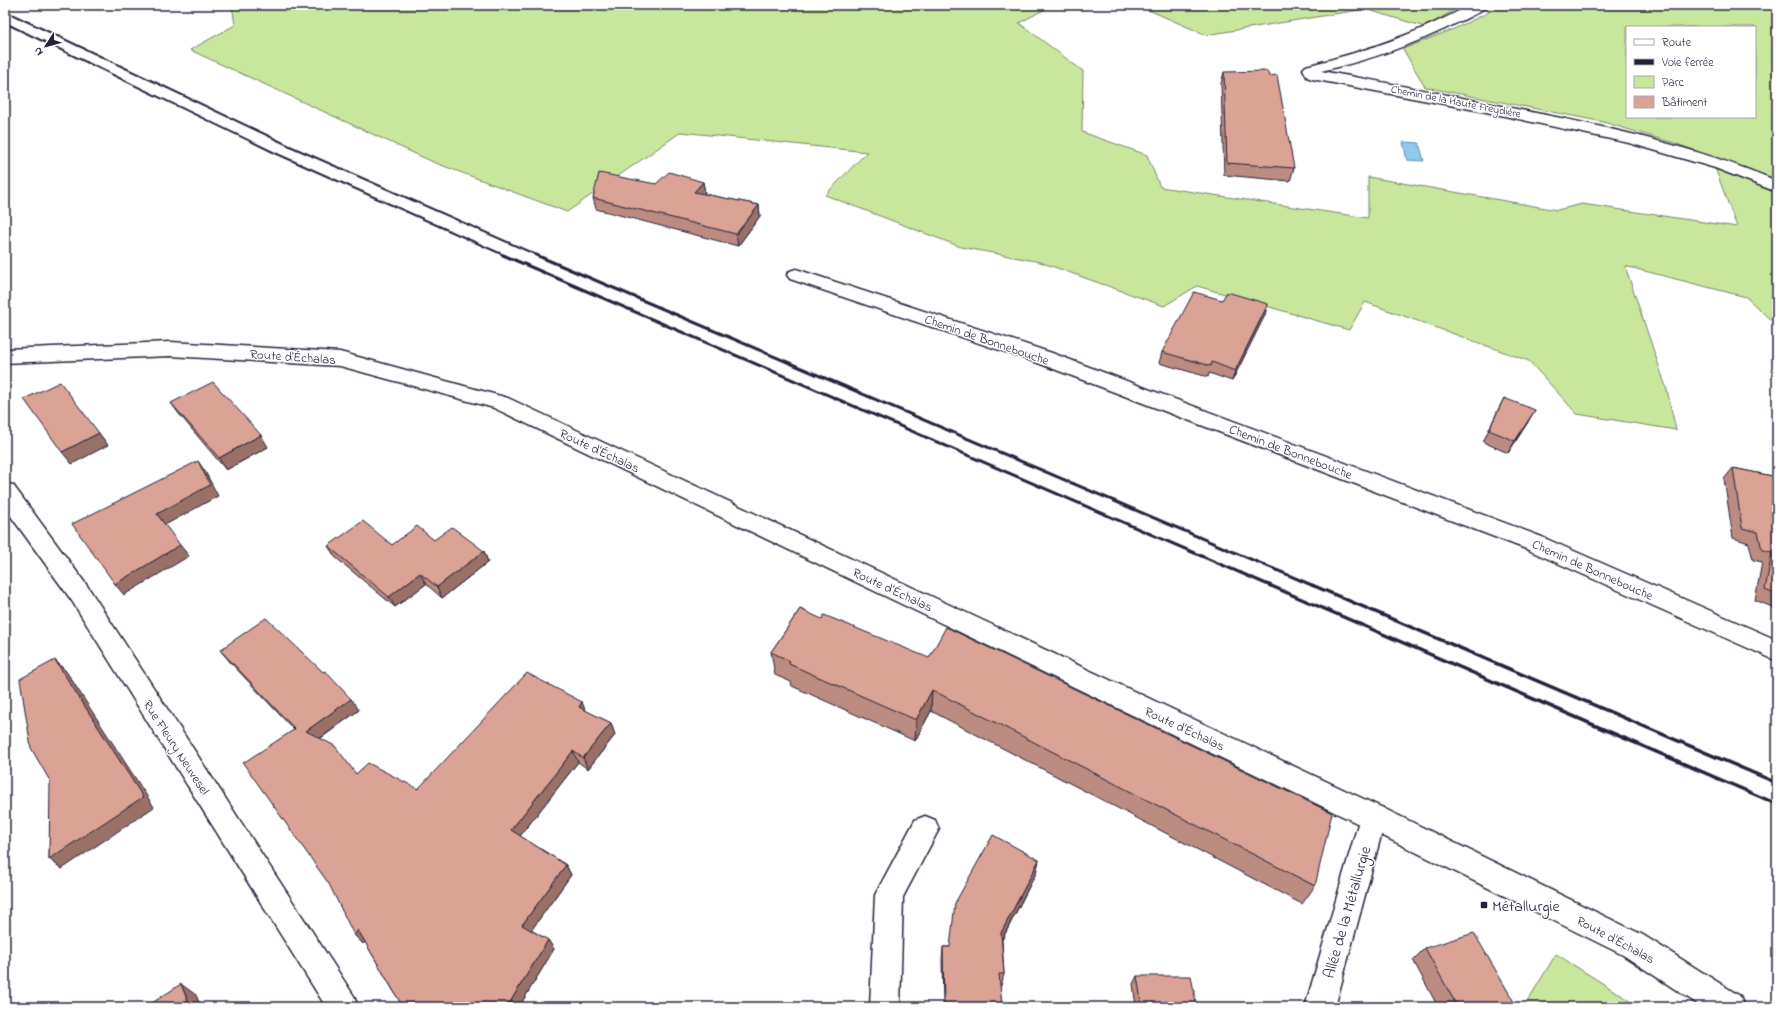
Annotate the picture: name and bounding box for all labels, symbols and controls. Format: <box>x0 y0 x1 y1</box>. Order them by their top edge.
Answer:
north arrow <box>26 26 66 66</box>
legend <box>1626 26 1756 118</box>
text: Route <box>1662 34 1692 52</box>
text: N <box>30 44 47 59</box>
text: Voie ferrée <box>1661 54 1714 72</box>
text: Parc <box>1662 74 1684 92</box>
street label: Chemin de la Haute Freydière <box>1389 82 1522 123</box>
text: Bâtiment <box>1661 94 1707 112</box>
street label: Chemin de Bonnebouche <box>922 310 1051 371</box>
street label: Route d'Échalas <box>249 345 337 370</box>
street label: Chemin de Bonnebouche <box>1226 420 1355 485</box>
street label: Route d'Échalas <box>556 425 643 478</box>
street label: Chemin de Bonnebouche <box>1529 535 1656 606</box>
street label: Route d'Échalas <box>849 564 936 617</box>
street label: Rue Fleury Neuvesel <box>137 697 214 800</box>
street label: Route d'Échalas <box>1141 703 1228 756</box>
street label: Allée de la Métallurgie <box>1318 843 1379 982</box>
place label: Métallurgie <box>1492 895 1560 919</box>
marker: Métallurgie <box>1479 900 1489 910</box>
street label: Route d'Échalas <box>1573 912 1658 969</box>

